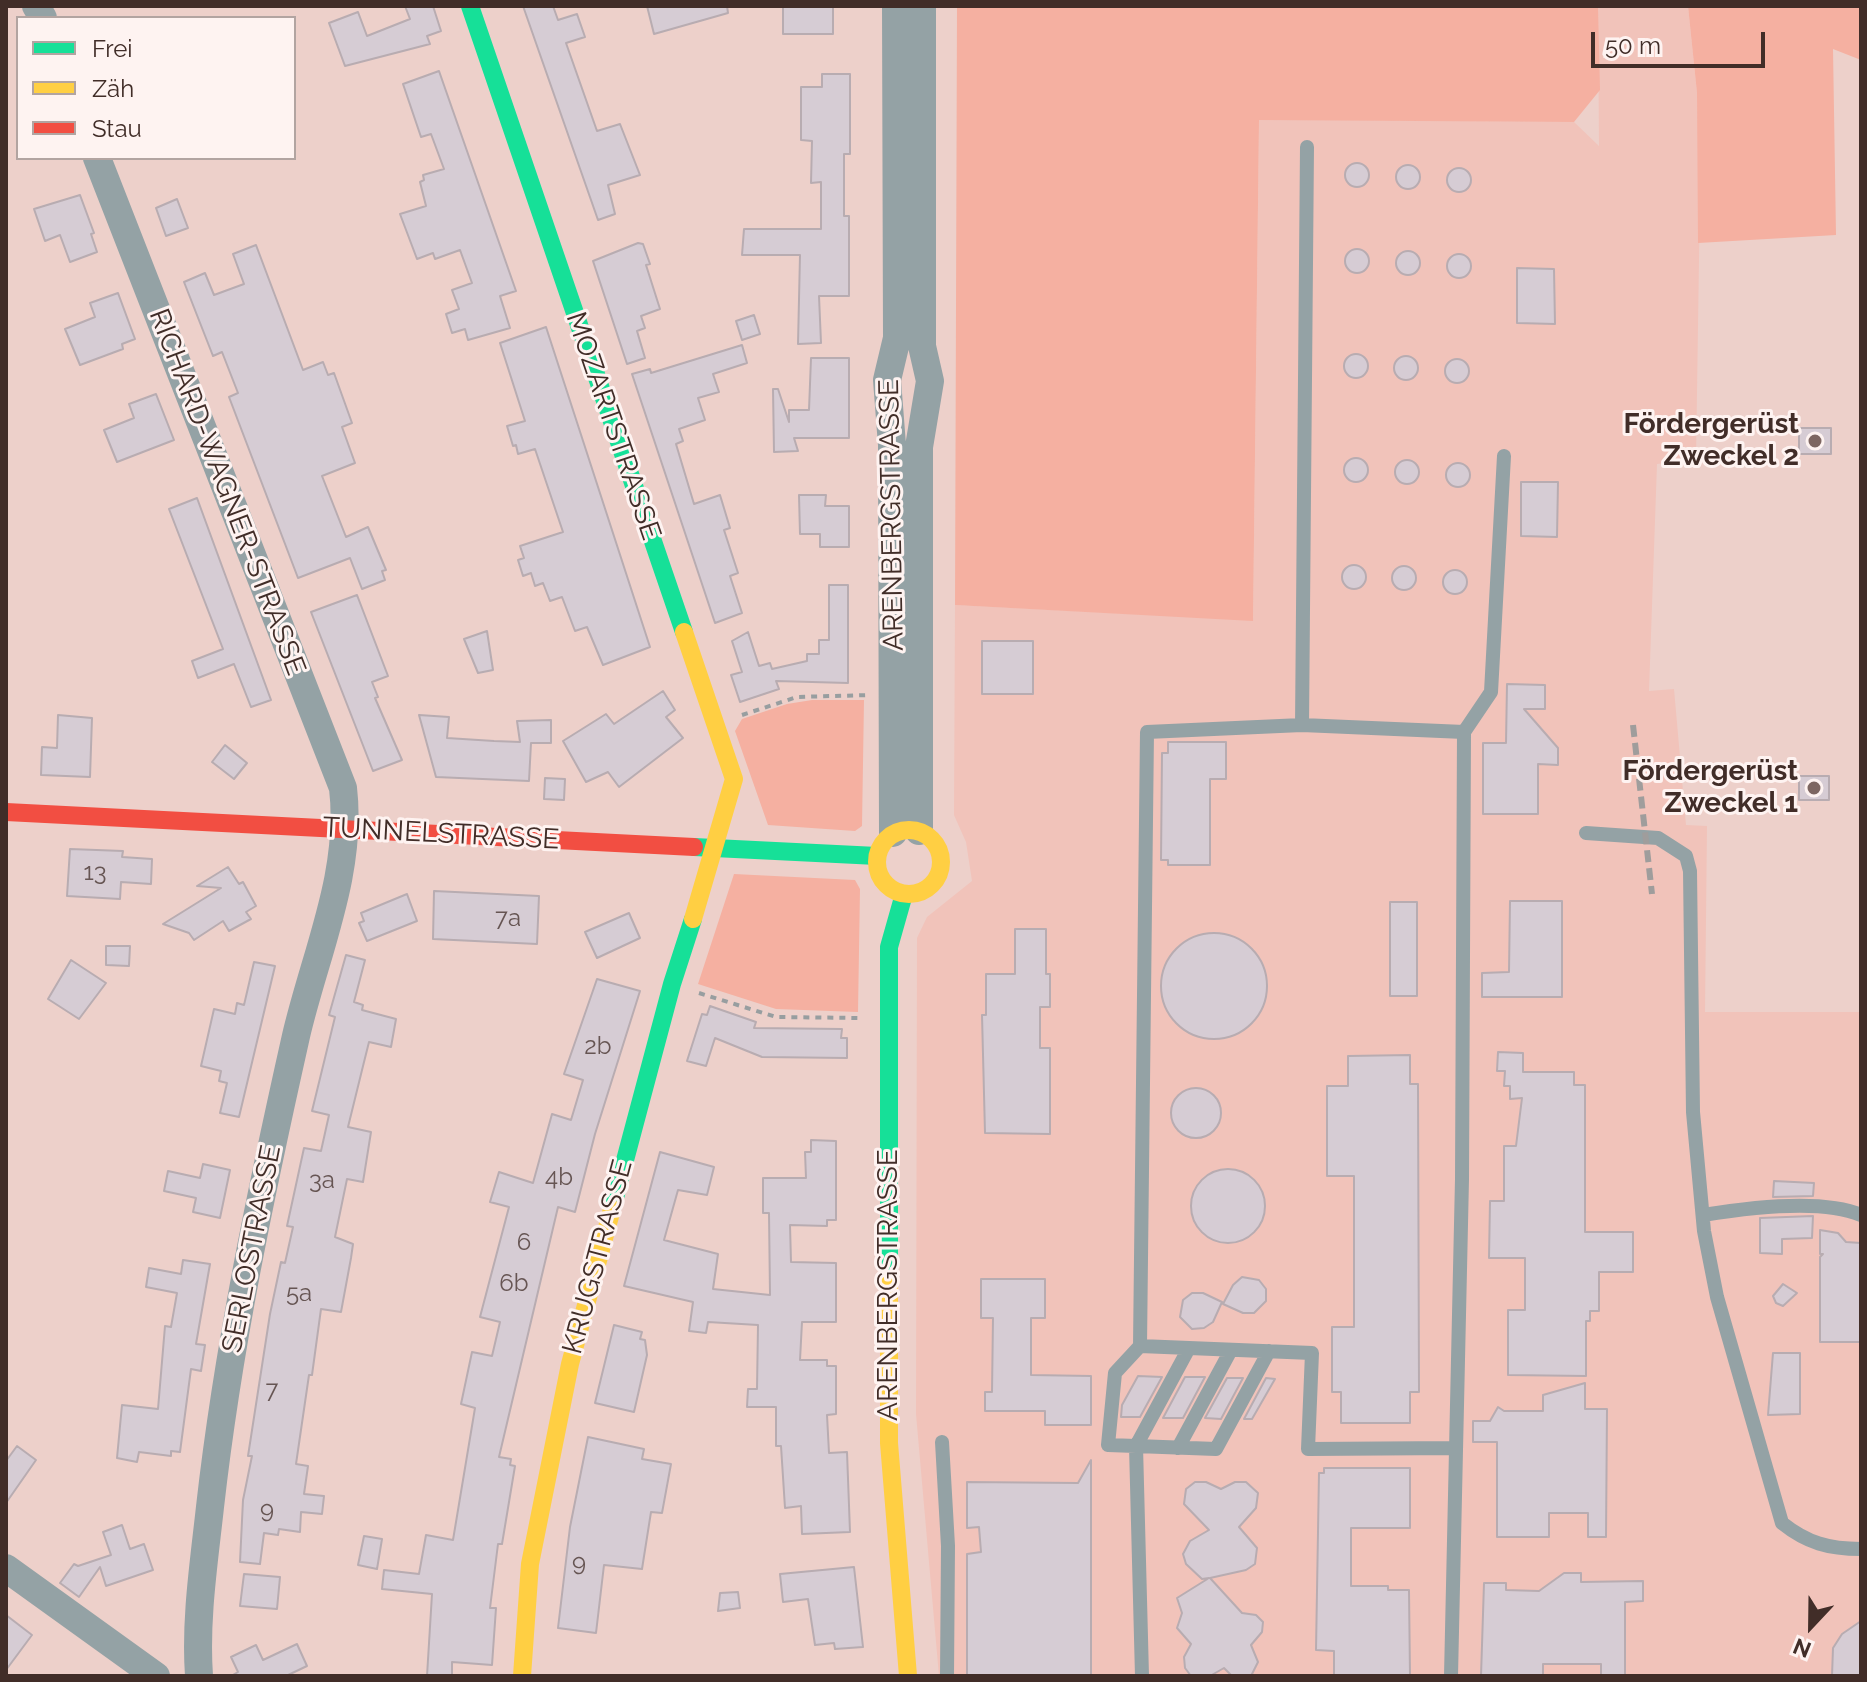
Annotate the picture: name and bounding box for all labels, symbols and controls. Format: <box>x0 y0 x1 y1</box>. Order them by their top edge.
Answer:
legend <box>16 16 296 160</box>
scale bar <box>1595 16 1769 66</box>
text: 50 m <box>1605 31 1661 60</box>
text: Frei <box>92 34 133 63</box>
text: Zäh <box>92 74 134 103</box>
text: Stau <box>92 114 142 143</box>
street label: RICHARD-WAGNER-STRASSE <box>141 304 313 680</box>
street label: MOZARTSTRASSE <box>558 308 668 544</box>
street label: ARENBERGSTRASSE <box>873 379 911 651</box>
place label: Fördergerüst Zweckel 2 <box>1623 408 1799 474</box>
marker: Fördergerüst Zweckel 2 <box>1806 432 1824 450</box>
place label: Fördergerüst Zweckel 1 <box>1622 755 1798 821</box>
marker: Fördergerüst Zweckel 1 <box>1805 779 1823 797</box>
street label: TUNNELSTRASSE <box>322 811 560 857</box>
house number: 13 <box>83 859 107 887</box>
house number: 7a <box>495 905 521 933</box>
house number: 2b <box>584 1033 612 1061</box>
street label: SERLOSTRASSE <box>215 1142 289 1356</box>
street label: ARENBERGSTRASSE <box>872 1149 906 1421</box>
street label: KRUGSTRASSE <box>556 1156 640 1358</box>
house number: 4b <box>545 1164 573 1192</box>
house number: 3a <box>309 1167 335 1195</box>
house number: 6 <box>517 1229 531 1257</box>
house number: 6b <box>499 1270 529 1298</box>
house number: 5a <box>286 1280 312 1308</box>
house number: 7 <box>266 1377 278 1405</box>
house number: 9 <box>260 1497 274 1525</box>
house number: 9 <box>572 1550 586 1578</box>
north arrow <box>1771 1586 1851 1666</box>
text: N <box>1789 1633 1815 1663</box>

